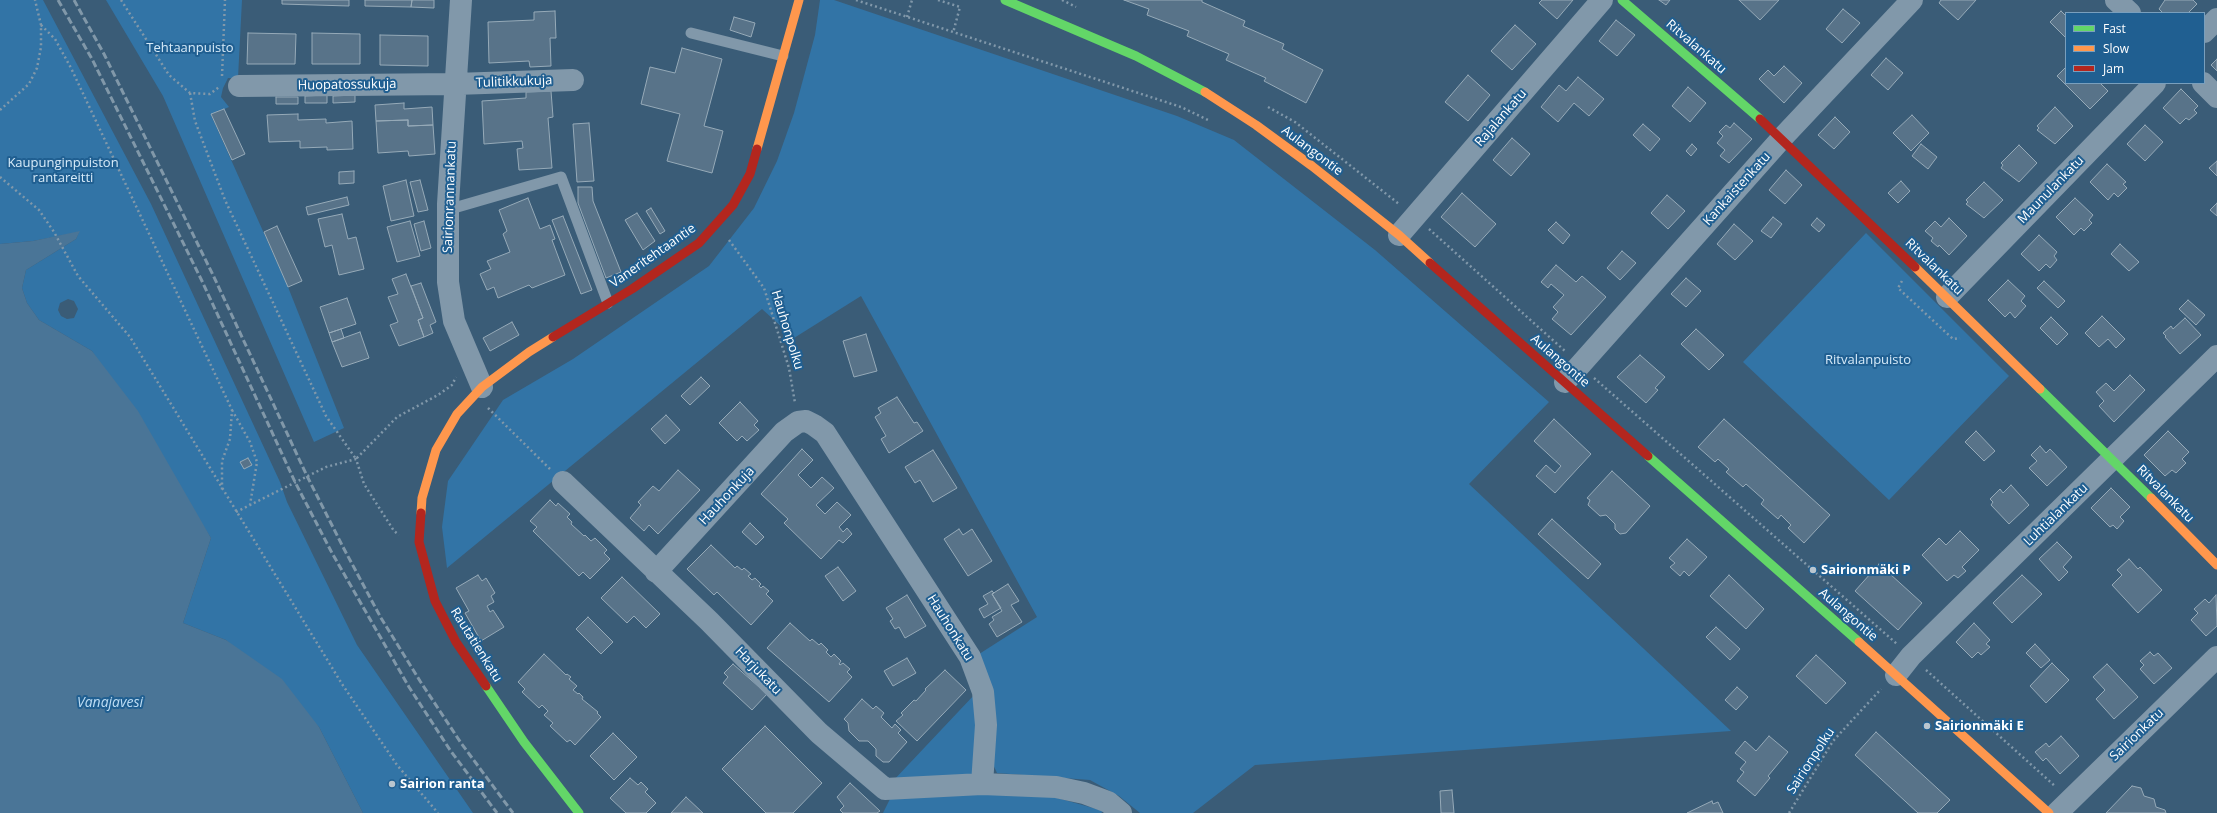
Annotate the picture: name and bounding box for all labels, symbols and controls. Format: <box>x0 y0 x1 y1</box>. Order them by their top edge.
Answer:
legend <box>2065 12 2205 84</box>
street label: Ritvalankatu <box>1663 17 1729 77</box>
text: Fast <box>2103 20 2126 37</box>
park label: Tehtaanpuisto <box>146 40 234 56</box>
text: Slow <box>2103 40 2129 57</box>
text: Jam <box>2103 60 2124 77</box>
street label: Tulitikkukuja <box>475 73 553 91</box>
street label: Huopatossukuja <box>298 76 396 94</box>
street label: Rajalankatu <box>1472 86 1530 150</box>
street label: Aulangontie <box>1278 123 1346 179</box>
street label: Sairionrannankatu <box>440 141 460 253</box>
street label: Kankaistenkatu <box>1700 149 1774 229</box>
street label: Maunulankatu <box>2015 153 2087 227</box>
park label: Kaupunginpuiston rantareitti <box>7 155 119 186</box>
street label: Vaneritehtaantie <box>607 221 699 291</box>
street label: Ritvalankatu <box>1902 235 1966 299</box>
street label: Hauhonpolku <box>767 288 807 372</box>
street label: Aulangontie <box>1527 331 1593 391</box>
park label: Ritvalanpuisto <box>1825 352 1911 368</box>
street label: Ritvalankatu <box>2133 462 2197 526</box>
street label: Hauhonkuja <box>696 464 758 528</box>
street label: Luhtialankatu <box>2021 481 2091 549</box>
place label: Sairionmäki P <box>1821 562 1911 578</box>
marker: Sairionmäki P <box>1808 565 1818 575</box>
street label: Aulangontie <box>1815 585 1881 645</box>
street label: Hauhonkatu <box>923 592 977 664</box>
street label: Rautatienkatu <box>447 605 505 685</box>
street label: Harjukatu <box>732 644 784 698</box>
water label: Vanajavesi <box>77 695 143 711</box>
street label: Sairionkatu <box>2107 706 2167 764</box>
place label: Sairionmäki E <box>1935 718 2024 734</box>
marker: Sairionmäki E <box>1922 721 1932 731</box>
street label: Sairionpolku <box>1784 725 1838 797</box>
place label: Sairion ranta <box>400 776 485 792</box>
marker: Sairion ranta <box>387 779 397 789</box>

